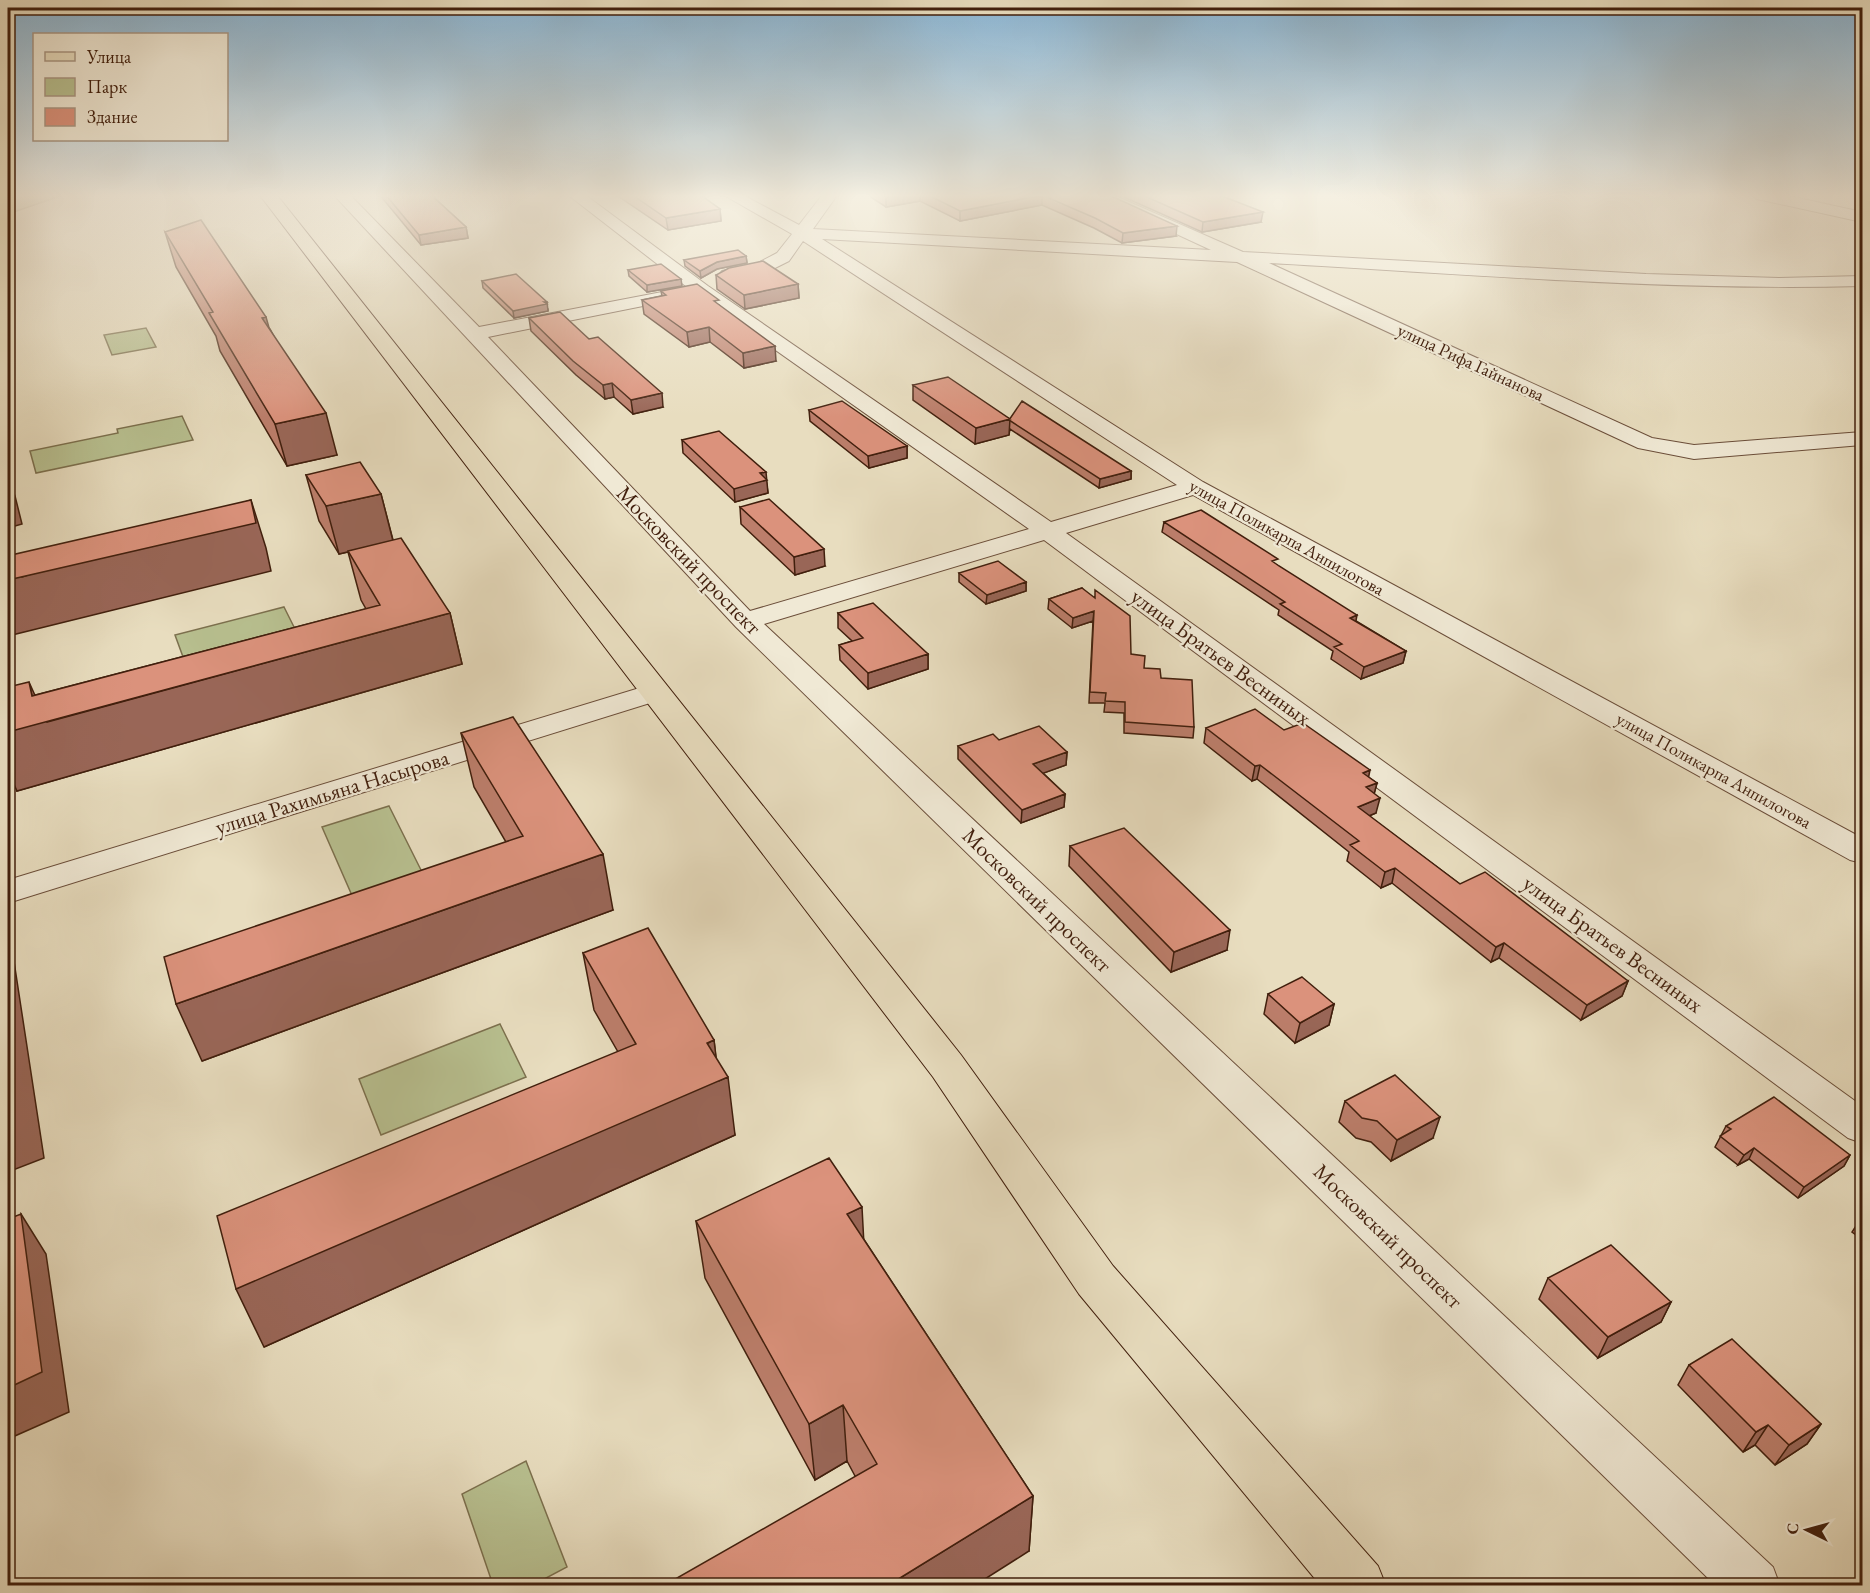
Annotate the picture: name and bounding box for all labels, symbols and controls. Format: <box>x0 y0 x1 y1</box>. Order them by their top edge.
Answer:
legend <box>33 33 228 141</box>
text: Улица <box>86 45 132 68</box>
text: Парк <box>87 75 127 98</box>
text: Здание <box>87 105 137 128</box>
street label: улица Рифа Гайнанова <box>1394 318 1549 407</box>
street label: улица Поликарпа Анпилогова <box>1185 474 1389 601</box>
street label: Московский проспект <box>610 479 768 641</box>
street label: улица Братьев Весниных <box>1125 582 1317 733</box>
street label: улица Поликарпа Анпилогова <box>1612 707 1816 834</box>
street label: улица Рахимьяна Насырова <box>212 743 453 841</box>
street label: Московский проспект <box>956 821 1118 979</box>
street label: улица Братьев Весниных <box>1517 869 1709 1020</box>
street label: Московский проспект <box>1307 1157 1469 1315</box>
north arrow <box>1777 1500 1837 1560</box>
text: С <box>1782 1522 1804 1535</box>

